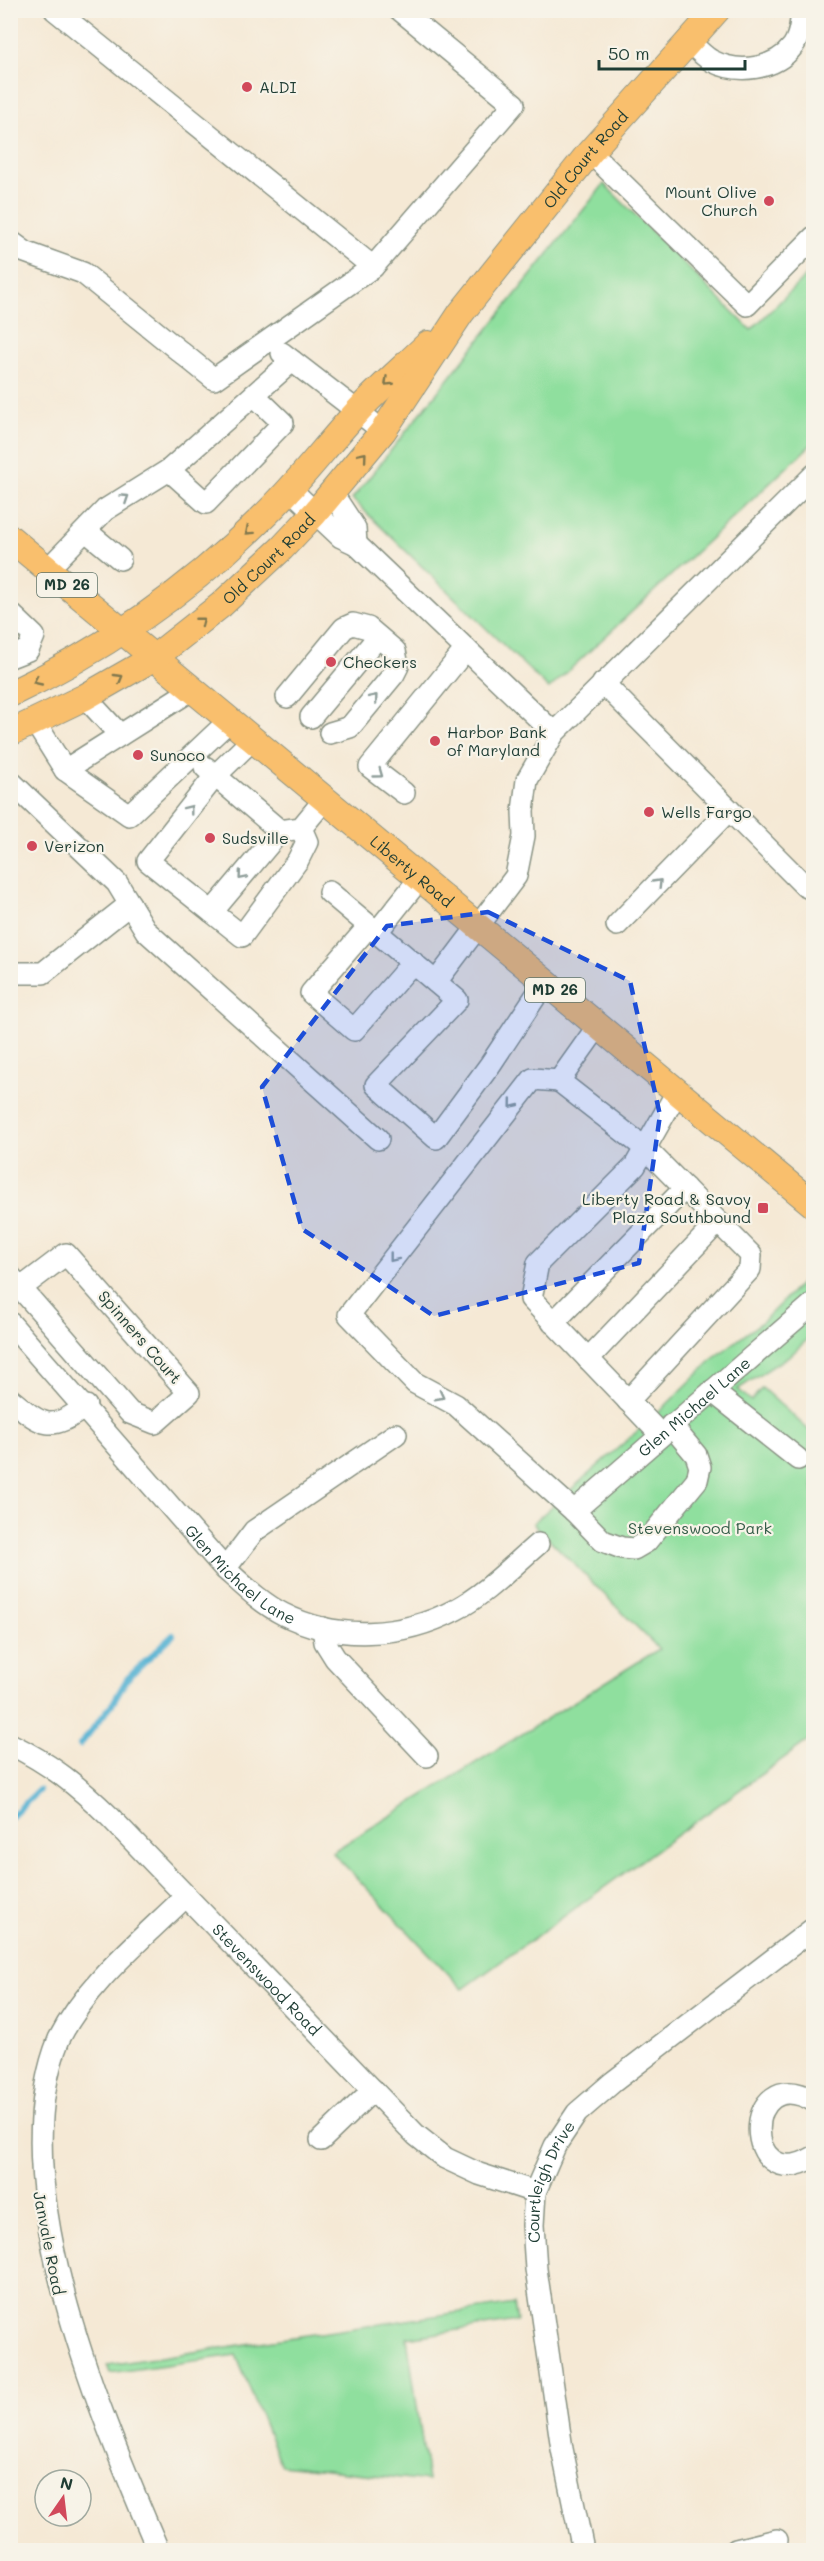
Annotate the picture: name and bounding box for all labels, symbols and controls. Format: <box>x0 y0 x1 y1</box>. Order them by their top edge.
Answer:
scale bar <box>599 33 744 71</box>
text: 50 m <box>608 41 650 65</box>
place label: ALDI <box>259 76 297 97</box>
marker: ALDI <box>240 80 254 94</box>
street label: Old Court Road <box>538 106 632 213</box>
place label: Mount Olive Church <box>665 181 757 220</box>
marker: Mount Olive Church <box>762 194 776 208</box>
one-way arrow <box>384 375 395 386</box>
one-way arrow <box>355 452 366 463</box>
one-way arrow <box>119 493 129 505</box>
street label: Old Court Road <box>217 509 319 609</box>
one-way arrow <box>245 524 256 535</box>
road number: MD 26 <box>37 573 97 597</box>
one-way arrow <box>194 617 205 628</box>
place label: Checkers <box>343 651 417 672</box>
marker: Checkers <box>324 655 338 669</box>
one-way arrow <box>32 674 43 686</box>
one-way arrow <box>112 674 123 685</box>
one-way arrow <box>367 694 378 705</box>
place label: Harbor Bank of Maryland <box>447 721 547 760</box>
marker: Harbor Bank of Maryland <box>428 734 442 748</box>
place label: Sunoco <box>150 744 205 765</box>
marker: Sunoco <box>131 748 145 762</box>
one-way arrow <box>372 767 383 778</box>
place label: Wells Fargo <box>661 801 752 822</box>
one-way arrow <box>181 805 192 816</box>
marker: Wells Fargo <box>642 805 656 819</box>
place label: Sudsville <box>222 827 289 848</box>
street label: Liberty Road <box>366 830 458 912</box>
marker: Sudsville <box>203 831 217 845</box>
place label: Verizon <box>44 835 104 856</box>
marker: Verizon <box>25 839 39 853</box>
one-way arrow <box>239 869 250 880</box>
one-way arrow <box>650 880 661 891</box>
road number: MD 26 <box>525 978 585 1002</box>
one-way arrow <box>509 1097 520 1108</box>
place label: Liberty Road & Savoy Plaza Southbound <box>582 1188 751 1227</box>
marker: Liberty Road & Savoy Plaza Southbound <box>756 1201 770 1215</box>
one-way arrow <box>389 1251 400 1262</box>
street label: Spinners Court <box>94 1286 187 1388</box>
street label: Glen Michael Lane <box>633 1352 754 1461</box>
one-way arrow <box>434 1389 444 1400</box>
park label: Stevenswood Park <box>628 1517 772 1538</box>
street label: Glen Michael Lane <box>181 1520 299 1629</box>
street label: Stevenswood Road <box>208 1919 326 2040</box>
street label: Courtleigh Drive <box>522 2116 579 2244</box>
street label: Janvale Road <box>29 2189 70 2296</box>
north arrow <box>33 2468 93 2528</box>
text: N <box>58 2471 75 2495</box>

